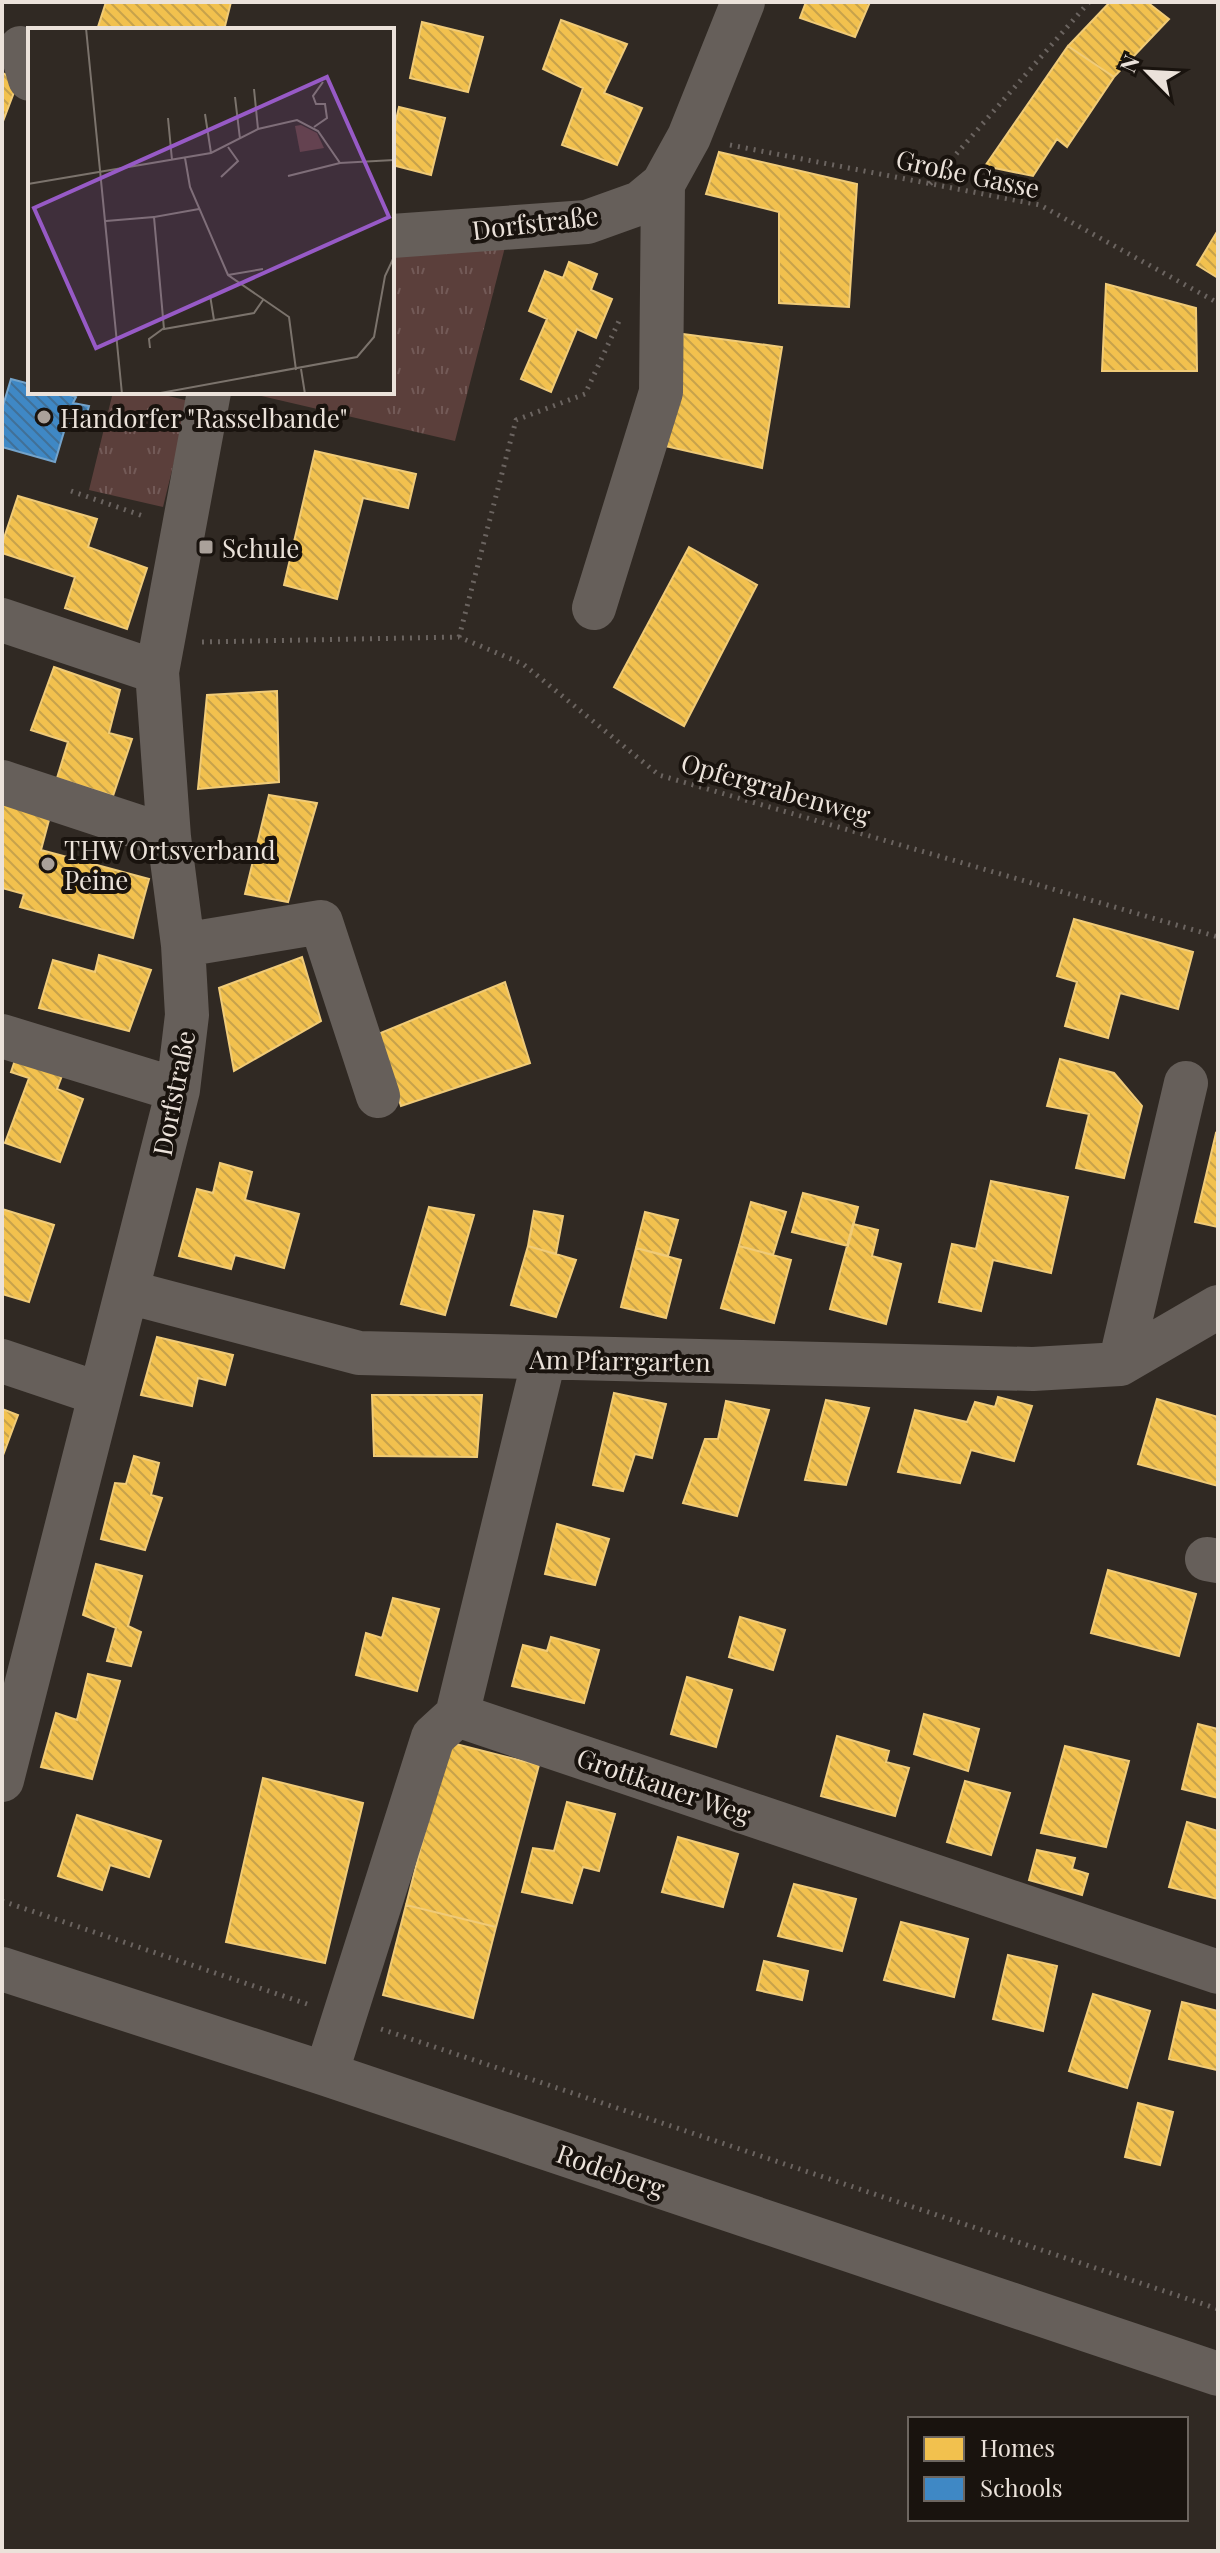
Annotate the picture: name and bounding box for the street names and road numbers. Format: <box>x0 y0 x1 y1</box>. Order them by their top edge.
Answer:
street label: Große Gasse <box>893 141 1043 205</box>
street label: Dorfstraße <box>470 197 600 247</box>
street label: Opfergrabenweg <box>677 744 875 832</box>
street label: Dorfstraße <box>144 1027 202 1159</box>
street label: Am Pfarrgarten <box>528 1341 711 1379</box>
street label: Grottkauer Weg <box>573 1739 756 1831</box>
street label: Rodeberg <box>552 2135 670 2205</box>

